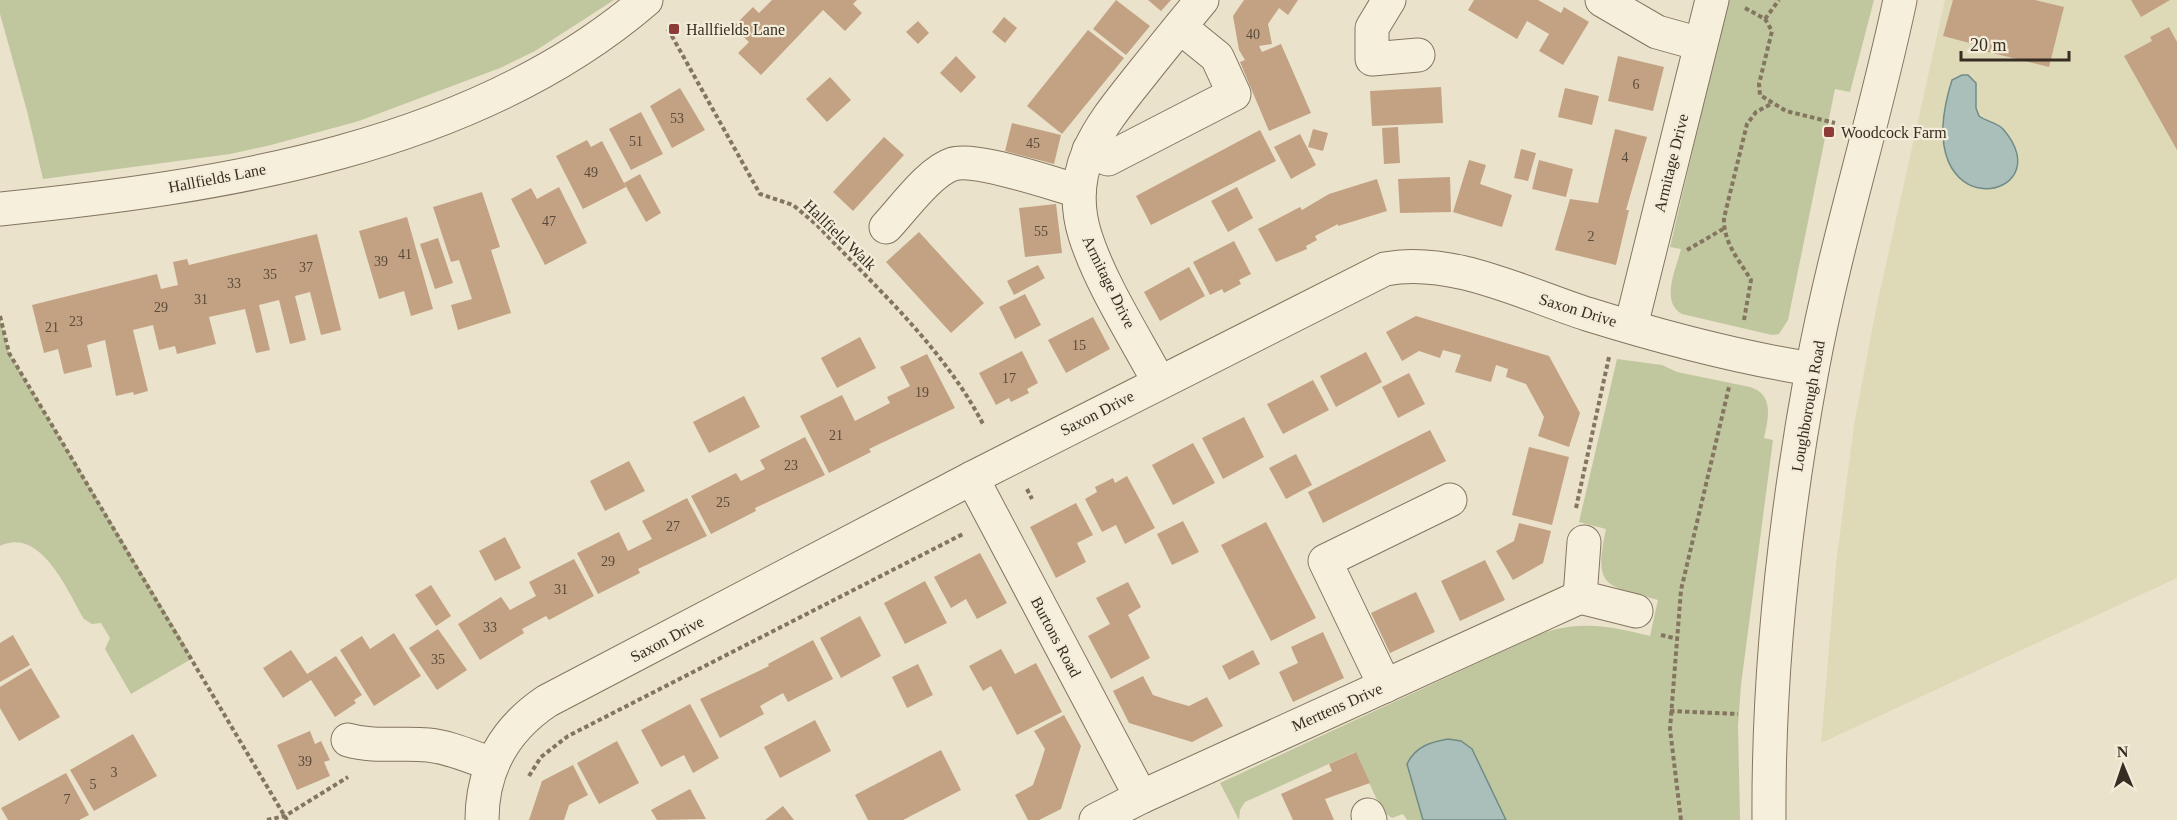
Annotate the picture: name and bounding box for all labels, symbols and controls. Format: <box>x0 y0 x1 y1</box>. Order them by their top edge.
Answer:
place label: Hallfields Lane <box>686 21 785 38</box>
marker: Hallfields Lane <box>667 22 681 36</box>
scale bar <box>1961 24 2069 62</box>
house number: 40 <box>1246 27 1260 42</box>
text: 20 m <box>1970 35 2007 55</box>
house number: 6 <box>1633 77 1640 92</box>
house number: 53 <box>670 111 684 126</box>
street label: Armitage Drive <box>1651 112 1692 214</box>
place label: Woodcock Farm <box>1841 124 1947 141</box>
marker: Woodcock Farm <box>1822 125 1836 139</box>
house number: 51 <box>629 134 643 149</box>
house number: 45 <box>1026 136 1040 151</box>
house number: 4 <box>1622 150 1629 165</box>
street label: Hallfields Lane <box>167 160 267 196</box>
house number: 49 <box>584 165 598 180</box>
street label: Hallfield Walk <box>800 196 880 274</box>
house number: 47 <box>542 214 556 229</box>
house number: 55 <box>1034 224 1048 239</box>
house number: 2 <box>1588 229 1595 244</box>
street label: Armitage Drive <box>1078 233 1139 331</box>
house number: 41 <box>398 247 412 262</box>
house number: 39 <box>374 254 388 269</box>
house number: 37 <box>299 260 313 275</box>
house number: 35 <box>263 267 277 282</box>
house number: 33 <box>227 276 241 291</box>
street label: Saxon Drive <box>1537 290 1619 330</box>
house number: 31 <box>194 292 208 307</box>
house number: 29 <box>154 300 168 315</box>
house number: 23 <box>69 314 83 329</box>
house number: 21 <box>45 320 59 335</box>
house number: 15 <box>1072 338 1086 353</box>
street label: Loughborough Road <box>1788 339 1829 473</box>
house number: 17 <box>1002 371 1016 386</box>
house number: 19 <box>915 385 929 400</box>
street label: Saxon Drive <box>1057 387 1137 439</box>
house number: 21 <box>829 428 843 443</box>
house number: 23 <box>784 458 798 473</box>
house number: 25 <box>716 495 730 510</box>
house number: 27 <box>666 519 680 534</box>
house number: 29 <box>601 554 615 569</box>
house number: 31 <box>554 582 568 597</box>
street label: Burtons Road <box>1028 594 1084 680</box>
street label: Saxon Drive <box>627 613 707 665</box>
house number: 33 <box>483 620 497 635</box>
house number: 35 <box>431 652 445 667</box>
street label: Merttens Drive <box>1289 679 1385 735</box>
north arrow <box>2093 736 2153 796</box>
text: N <box>2116 743 2129 760</box>
house number: 39 <box>298 754 312 769</box>
house number: 3 <box>111 765 118 780</box>
house number: 5 <box>90 777 97 792</box>
house number: 7 <box>64 792 71 807</box>

